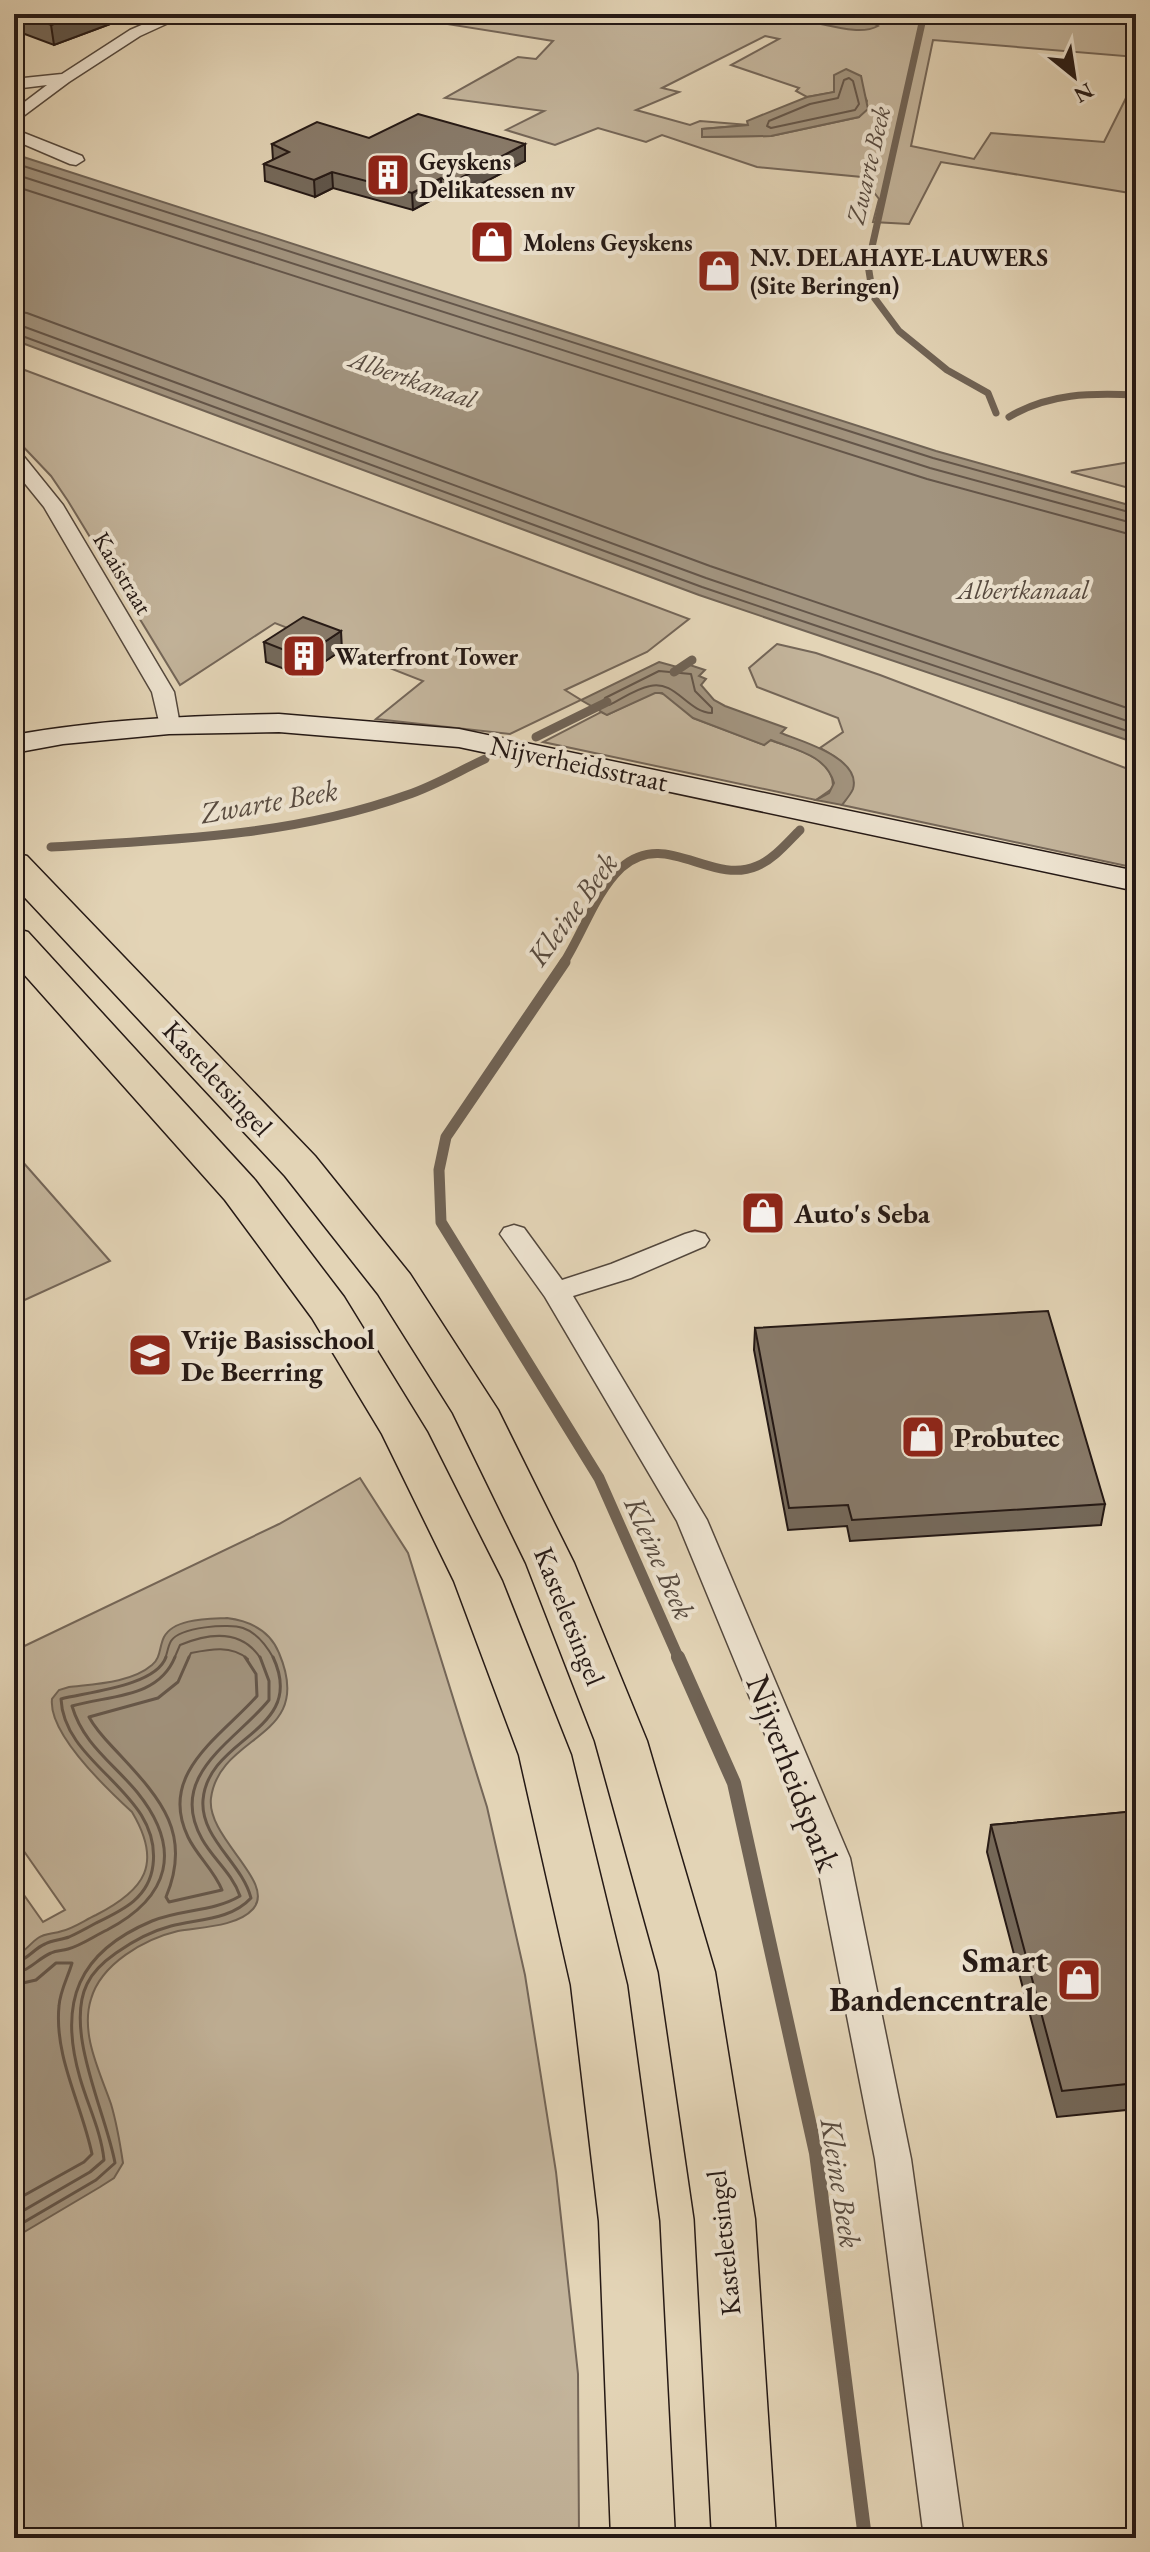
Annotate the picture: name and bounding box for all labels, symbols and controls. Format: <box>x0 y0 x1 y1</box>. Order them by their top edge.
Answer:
north arrow <box>1034 36 1114 116</box>
text: N <box>1069 76 1099 110</box>
water label: Zwarte Beek <box>838 102 898 228</box>
place label: Geyskens Delikatessen nv <box>419 146 575 205</box>
building icon: Geyskens Delikatessen nv <box>364 151 412 199</box>
shop icon: Molens Geyskens <box>468 218 516 266</box>
place label: Molens Geyskens <box>523 227 693 259</box>
place label: N.V. DELAHAYE-LAUWERS (Site Beringen) <box>750 242 1048 302</box>
shop icon: N.V. DELAHAYE-LAUWERS (Site Beringen) <box>695 247 743 295</box>
water label: Albertkanaal <box>343 341 481 417</box>
street label: Kaaistraat <box>86 526 160 621</box>
water label: Albertkanaal <box>955 573 1089 607</box>
building icon: Waterfront Tower <box>280 632 328 680</box>
place label: Waterfront Tower <box>335 641 518 672</box>
street label: Nijverheidsstraat <box>487 727 671 799</box>
water label: Zwarte Beek <box>196 770 341 832</box>
water label: Kleine Beek <box>517 844 626 974</box>
street label: Kasteletsingel <box>155 1012 281 1144</box>
shop icon: Auto's Seba <box>739 1189 787 1237</box>
place label: Auto's Seba <box>793 1195 931 1231</box>
place label: Vrije Basisschool De Beerring <box>181 1321 375 1389</box>
school or university icon: Vrije Basisschool De Beerring <box>126 1331 174 1379</box>
shop icon: Probutec <box>899 1413 947 1461</box>
place label: Probutec <box>954 1419 1060 1455</box>
water label: Kleine Beek <box>615 1489 705 1626</box>
street label: Kasteletsingel <box>526 1542 614 1691</box>
street label: Nijverheidspark <box>736 1669 852 1878</box>
place label: Smart Bandencentrale <box>829 1938 1048 2021</box>
shop icon: Smart Bandencentrale <box>1055 1956 1103 2004</box>
water label: Kleine Beek <box>811 2114 871 2251</box>
street label: Kasteletsingel <box>697 2168 749 2317</box>

